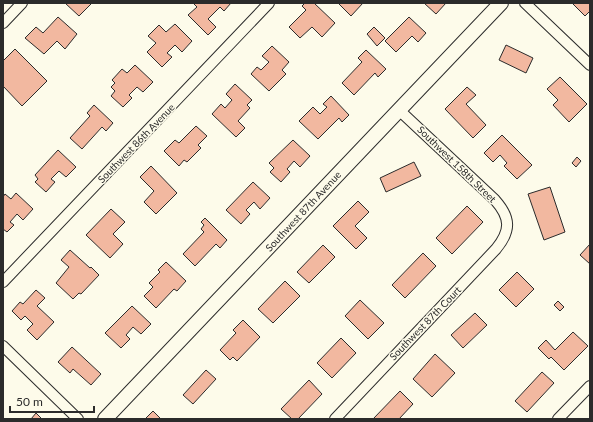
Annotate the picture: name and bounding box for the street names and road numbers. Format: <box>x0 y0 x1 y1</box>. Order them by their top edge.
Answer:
street label: Southwest 86th Avenue <box>95 101 177 185</box>
street label: Southwest 158th Street <box>415 123 499 205</box>
street label: Southwest 87th Avenue <box>263 168 343 254</box>
street label: Southwest 87th Court <box>387 283 464 362</box>

